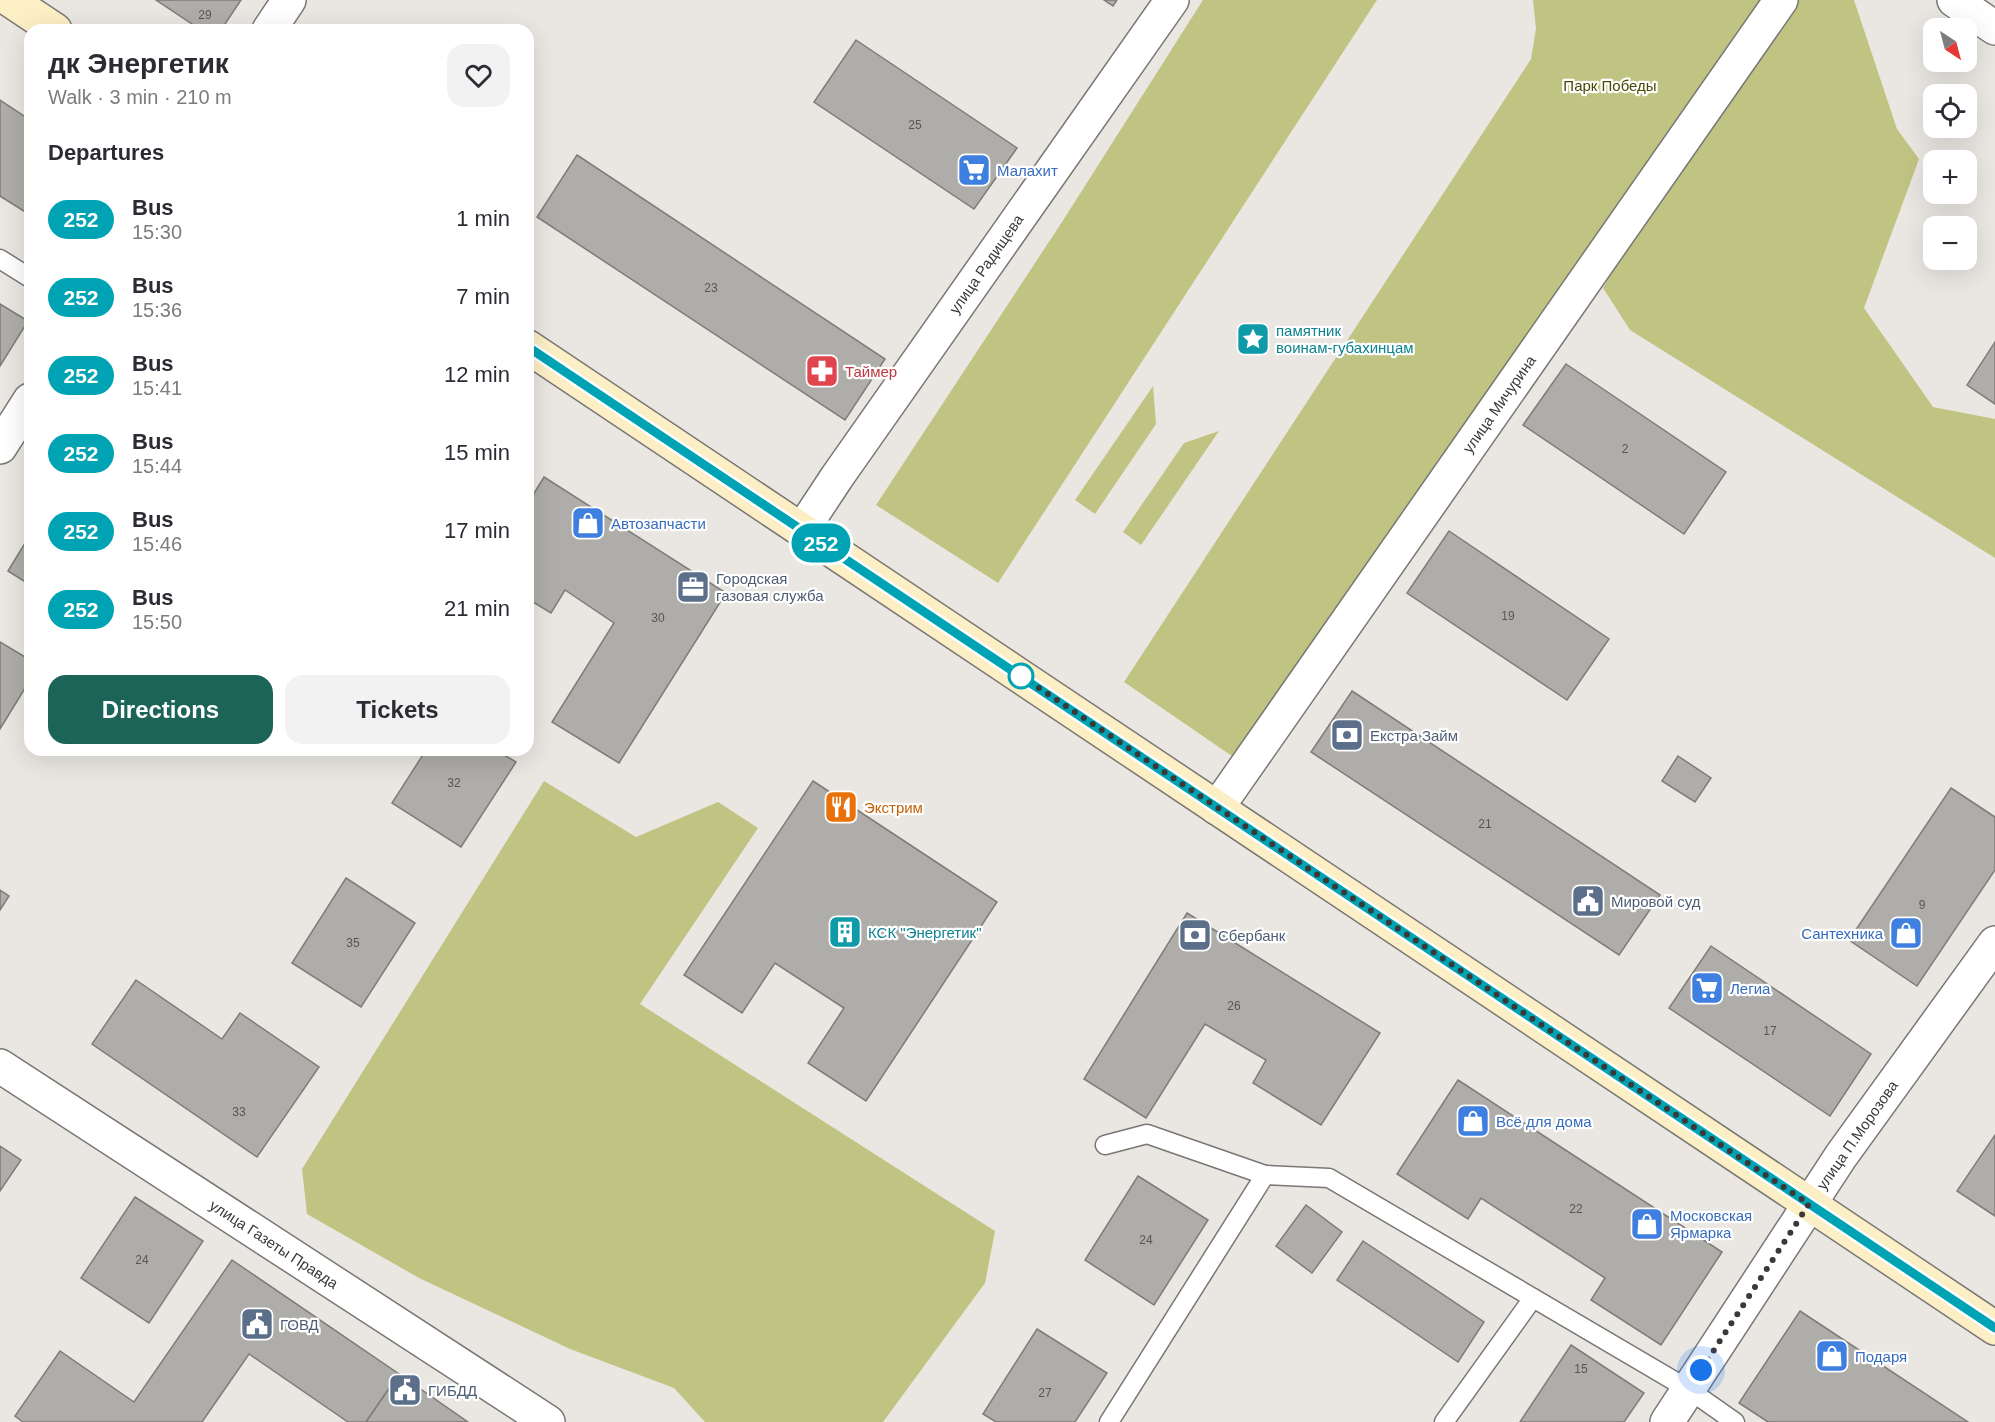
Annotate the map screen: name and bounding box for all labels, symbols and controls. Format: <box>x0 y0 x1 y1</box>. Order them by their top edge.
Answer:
house number: 29 <box>198 8 212 22</box>
north arrow <box>1923 18 1977 72</box>
map controls <box>1923 18 1977 270</box>
button: heart <box>447 44 510 107</box>
text: дк Энергетик <box>48 48 229 79</box>
park label: Парк Победы <box>1563 77 1657 94</box>
button: locate <box>1923 84 1977 138</box>
text: Walk · 3 min · 210 m <box>48 86 232 108</box>
house number: 25 <box>908 118 922 132</box>
text: Departures <box>48 140 164 165</box>
button: + <box>1923 150 1977 204</box>
supermarket icon: Малахит <box>956 152 992 188</box>
place label: Малахит <box>997 162 1058 179</box>
text: Bus <box>132 195 174 220</box>
text: 1 min <box>456 206 510 231</box>
text: 252 <box>63 208 99 231</box>
street label: улица Радищева <box>945 211 1027 317</box>
button: − <box>1923 216 1977 270</box>
text: 15:30 <box>132 221 182 243</box>
text: Bus <box>132 273 174 298</box>
house number: 23 <box>704 281 718 295</box>
text: 7 min <box>456 284 510 309</box>
text: 252 <box>63 286 99 309</box>
text: 15:36 <box>132 299 182 321</box>
place icon: памятник воинам-губахинцам <box>1235 321 1271 357</box>
place label: памятник воинам-губахинцам <box>1276 322 1414 356</box>
text: Bus <box>132 351 174 376</box>
street label: улица Мичурина <box>1459 352 1539 456</box>
pharmacy icon: Таймер <box>804 353 840 389</box>
text: 12 min <box>444 362 510 387</box>
place label: Таймер <box>845 363 897 380</box>
text: 252 <box>63 364 99 387</box>
text: 15:41 <box>132 377 182 399</box>
text: Bus <box>132 429 174 454</box>
text: 15 min <box>444 440 510 465</box>
text: 252 <box>63 442 99 465</box>
house number: 2 <box>1622 442 1629 456</box>
text: 15:44 <box>132 455 182 477</box>
shop icon: Автозапчасти <box>570 505 606 541</box>
text: Bus <box>132 507 174 532</box>
place label: Автозапчасти <box>611 515 706 532</box>
text: 17 min <box>444 518 510 543</box>
text: 252 <box>63 520 99 543</box>
line badge: 252 <box>786 524 856 562</box>
text: 252 <box>803 532 839 555</box>
text: 15:46 <box>132 533 182 555</box>
office icon: Городская газовая служба <box>675 569 711 605</box>
place label: Городская газовая служба <box>716 570 824 604</box>
text: Bus <box>132 585 174 610</box>
text: 21 min <box>444 596 510 621</box>
text: 252 <box>63 598 99 621</box>
house number: 19 <box>1501 609 1515 623</box>
text: 15:50 <box>132 611 182 633</box>
house number: 30 <box>651 611 665 625</box>
unlabelled marker <box>1008 663 1034 689</box>
button: Directions <box>48 675 273 744</box>
button: Tickets <box>285 675 510 744</box>
bank icon: Екстра Займ <box>1329 717 1365 753</box>
place label: Екстра Займ <box>1370 727 1458 744</box>
house number: 32 <box>447 776 461 790</box>
restaurant icon: Экстрим <box>823 789 859 825</box>
place label: Экстрим <box>864 799 923 816</box>
house number: 21 <box>1478 817 1492 831</box>
public building icon: Мировой суд <box>1570 883 1606 919</box>
place label: Мировой суд <box>1611 893 1701 910</box>
house number: 9 <box>1919 898 1926 912</box>
building icon: КСК "Энергетик" <box>827 914 863 950</box>
shop icon: Сантехника <box>1888 915 1924 951</box>
bank icon: Сбербанк <box>1177 917 1213 953</box>
place label: КСК "Энергетик" <box>868 924 982 941</box>
place label: Сантехника <box>1801 925 1884 942</box>
place label: Сбербанк <box>1218 927 1286 944</box>
house number: 35 <box>346 936 360 950</box>
supermarket icon: Легиа <box>1689 970 1725 1006</box>
place label: Легиа <box>1730 980 1771 997</box>
house number: 26 <box>1227 999 1241 1013</box>
house number: 17 <box>1763 1024 1777 1038</box>
street label: улица П.Морозова <box>1813 1077 1901 1193</box>
shop icon: Всё для дома <box>1455 1103 1491 1139</box>
house number: 33 <box>232 1105 246 1119</box>
place label: Всё для дома <box>1496 1113 1592 1130</box>
street label: улица Газеты Правда <box>207 1196 342 1292</box>
house number: 22 <box>1569 1202 1583 1216</box>
shop icon: Московская Ярмарка <box>1629 1206 1665 1242</box>
place label: Московская Ярмарка <box>1670 1207 1752 1241</box>
house number: 24 <box>1139 1233 1153 1247</box>
house number: 24 <box>135 1253 149 1267</box>
public building icon: ГОВД <box>239 1306 275 1342</box>
place label: ГОВД <box>280 1316 319 1333</box>
shop icon: Подаря <box>1814 1338 1850 1374</box>
place label: Подаря <box>1855 1348 1907 1365</box>
your location <box>1686 1355 1716 1385</box>
house number: 15 <box>1574 1362 1588 1376</box>
public building icon: ГИБДД <box>387 1372 423 1408</box>
place label: ГИБДД <box>428 1382 477 1399</box>
house number: 27 <box>1038 1386 1052 1400</box>

